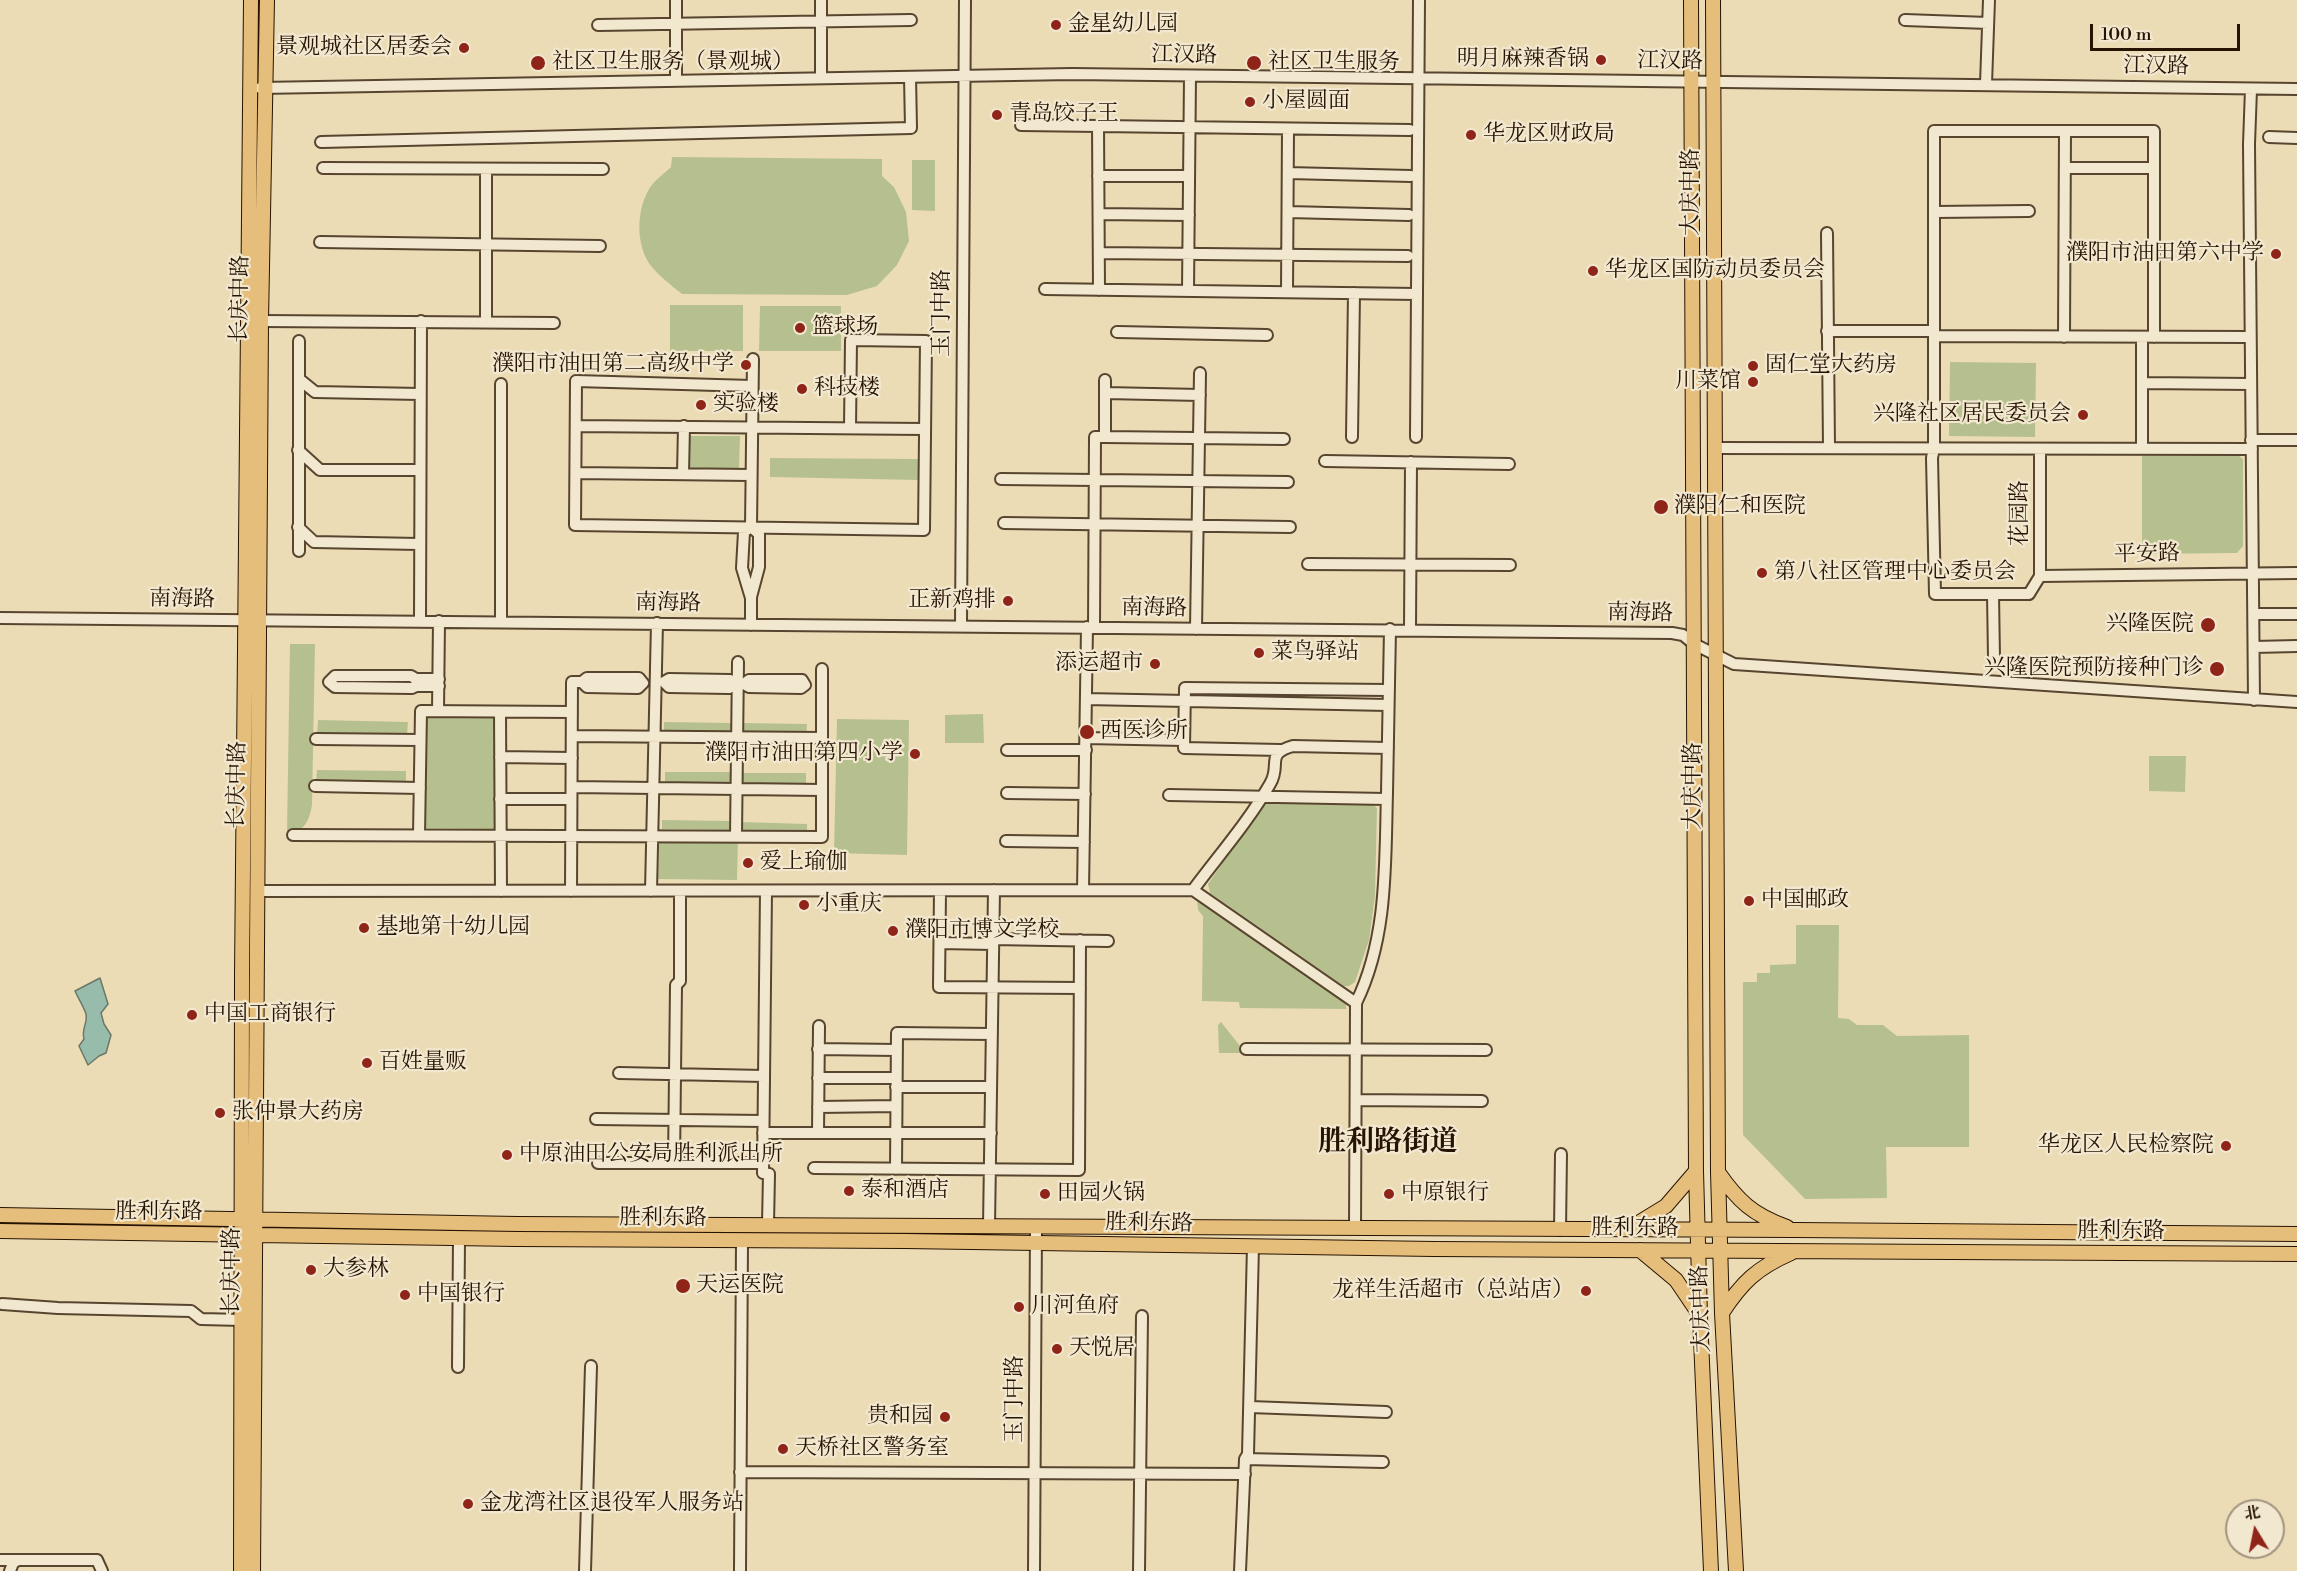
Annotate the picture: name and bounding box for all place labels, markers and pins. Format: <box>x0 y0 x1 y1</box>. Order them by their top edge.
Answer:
place label: 金星幼儿园 <box>1068 12 1178 38</box>
marker: 金星幼儿园 <box>1049 18 1063 32</box>
place label: 景观城社区居委会 <box>276 35 452 61</box>
marker: 景观城社区居委会 <box>457 41 471 55</box>
place label: 明月麻辣香锅 <box>1457 47 1589 73</box>
place label: 社区卫生服务（景观城） <box>552 50 794 76</box>
place label: 社区卫生服务 <box>1268 50 1400 76</box>
marker: 明月麻辣香锅 <box>1594 53 1608 67</box>
marker: 社区卫生服务（景观城） <box>529 54 547 72</box>
marker: 社区卫生服务 <box>1245 54 1263 72</box>
place label: 小屋圆面 <box>1262 89 1350 115</box>
marker: 小屋圆面 <box>1243 95 1257 109</box>
place label: 青岛饺子王 <box>1009 102 1119 128</box>
marker: 青岛饺子王 <box>990 108 1004 122</box>
place label: 华龙区财政局 <box>1483 122 1615 148</box>
marker: 华龙区财政局 <box>1464 128 1478 142</box>
place label: 濮阳市油田第六中学 <box>2066 241 2264 267</box>
marker: 濮阳市油田第六中学 <box>2269 247 2283 261</box>
place label: 华龙区国防动员委员会 <box>1605 258 1825 284</box>
marker: 华龙区国防动员委员会 <box>1586 264 1600 278</box>
place label: 篮球场 <box>812 315 878 341</box>
marker: 篮球场 <box>793 321 807 335</box>
place label: 濮阳市油田第二高级中学 <box>492 352 734 378</box>
place label: 固仁堂大药房 <box>1765 353 1897 379</box>
marker: 濮阳市油田第二高级中学 <box>739 358 753 372</box>
marker: 固仁堂大药房 <box>1746 359 1760 373</box>
place label: 川菜馆 <box>1675 369 1741 395</box>
marker: 川菜馆 <box>1746 375 1760 389</box>
place label: 科技楼 <box>814 376 880 402</box>
marker: 科技楼 <box>795 382 809 396</box>
place label: 实验楼 <box>713 392 779 418</box>
marker: 实验楼 <box>694 398 708 412</box>
place label: 兴隆社区居民委员会 <box>1873 402 2071 428</box>
marker: 兴隆社区居民委员会 <box>2076 408 2090 422</box>
place label: 濮阳仁和医院 <box>1674 494 1806 520</box>
marker: 濮阳仁和医院 <box>1652 498 1670 516</box>
place label: 第八社区管理中心委员会 <box>1774 560 2016 586</box>
marker: 第八社区管理中心委员会 <box>1755 566 1769 580</box>
place label: 正新鸡排 <box>908 588 996 614</box>
marker: 正新鸡排 <box>1001 594 1015 608</box>
place label: 兴隆医院 <box>2106 612 2194 638</box>
marker: 兴隆医院 <box>2199 616 2217 634</box>
place label: 菜鸟驿站 <box>1271 640 1359 666</box>
marker: 菜鸟驿站 <box>1252 646 1266 660</box>
place label: 添运超市 <box>1055 651 1143 677</box>
place label: 兴隆医院预防接种门诊 <box>1984 656 2204 682</box>
marker: 添运超市 <box>1148 657 1162 671</box>
marker: 兴隆医院预防接种门诊 <box>2208 660 2226 678</box>
place label: 西医诊所 <box>1100 719 1188 745</box>
marker: 西医诊所 <box>1078 723 1096 741</box>
place label: 濮阳市油田第四小学 <box>705 741 903 767</box>
marker: 濮阳市油田第四小学 <box>908 747 922 761</box>
place label: 爱上瑜伽 <box>760 850 848 876</box>
marker: 爱上瑜伽 <box>741 856 755 870</box>
place label: 中国邮政 <box>1761 888 1849 914</box>
place label: 小重庆 <box>816 892 882 918</box>
marker: 中国邮政 <box>1742 894 1756 908</box>
marker: 小重庆 <box>797 898 811 912</box>
place label: 基地第十幼儿园 <box>376 915 530 941</box>
place label: 濮阳市博文学校 <box>905 918 1059 944</box>
marker: 基地第十幼儿园 <box>357 921 371 935</box>
marker: 濮阳市博文学校 <box>886 924 900 938</box>
place label: 中国工商银行 <box>204 1002 336 1028</box>
marker: 中国工商银行 <box>185 1008 199 1022</box>
place label: 百姓量贩 <box>379 1050 467 1076</box>
marker: 百姓量贩 <box>360 1056 374 1070</box>
place label: 张仲景大药房 <box>232 1100 364 1126</box>
marker: 张仲景大药房 <box>213 1106 227 1120</box>
place label: 华龙区人民检察院 <box>2038 1133 2214 1159</box>
marker: 华龙区人民检察院 <box>2219 1139 2233 1153</box>
place label: 中原油田公安局胜利派出所 <box>519 1142 783 1168</box>
marker: 中原油田公安局胜利派出所 <box>500 1148 514 1162</box>
place label: 泰和酒店 <box>861 1178 949 1204</box>
place label: 田园火锅 <box>1057 1181 1145 1207</box>
place label: 中原银行 <box>1401 1181 1489 1207</box>
marker: 泰和酒店 <box>842 1184 856 1198</box>
marker: 田园火锅 <box>1038 1187 1052 1201</box>
marker: 中原银行 <box>1382 1187 1396 1201</box>
place label: 大参林 <box>323 1257 389 1283</box>
marker: 大参林 <box>304 1263 318 1277</box>
place label: 天运医院 <box>696 1273 784 1299</box>
marker: 天运医院 <box>674 1277 692 1295</box>
place label: 龙祥生活超市（总站店） <box>1332 1278 1574 1304</box>
place label: 中国银行 <box>417 1282 505 1308</box>
marker: 龙祥生活超市（总站店） <box>1579 1284 1593 1298</box>
marker: 中国银行 <box>398 1288 412 1302</box>
place label: 川河鱼府 <box>1031 1294 1119 1320</box>
marker: 川河鱼府 <box>1012 1300 1026 1314</box>
place label: 天悦居 <box>1069 1336 1135 1362</box>
marker: 天悦居 <box>1050 1342 1064 1356</box>
place label: 贵和园 <box>867 1404 933 1430</box>
marker: 贵和园 <box>938 1410 952 1424</box>
place label: 天桥社区警务室 <box>795 1436 949 1462</box>
marker: 天桥社区警务室 <box>776 1442 790 1456</box>
place label: 金龙湾社区退役军人服务站 <box>480 1491 744 1517</box>
marker: 金龙湾社区退役军人服务站 <box>461 1497 475 1511</box>

